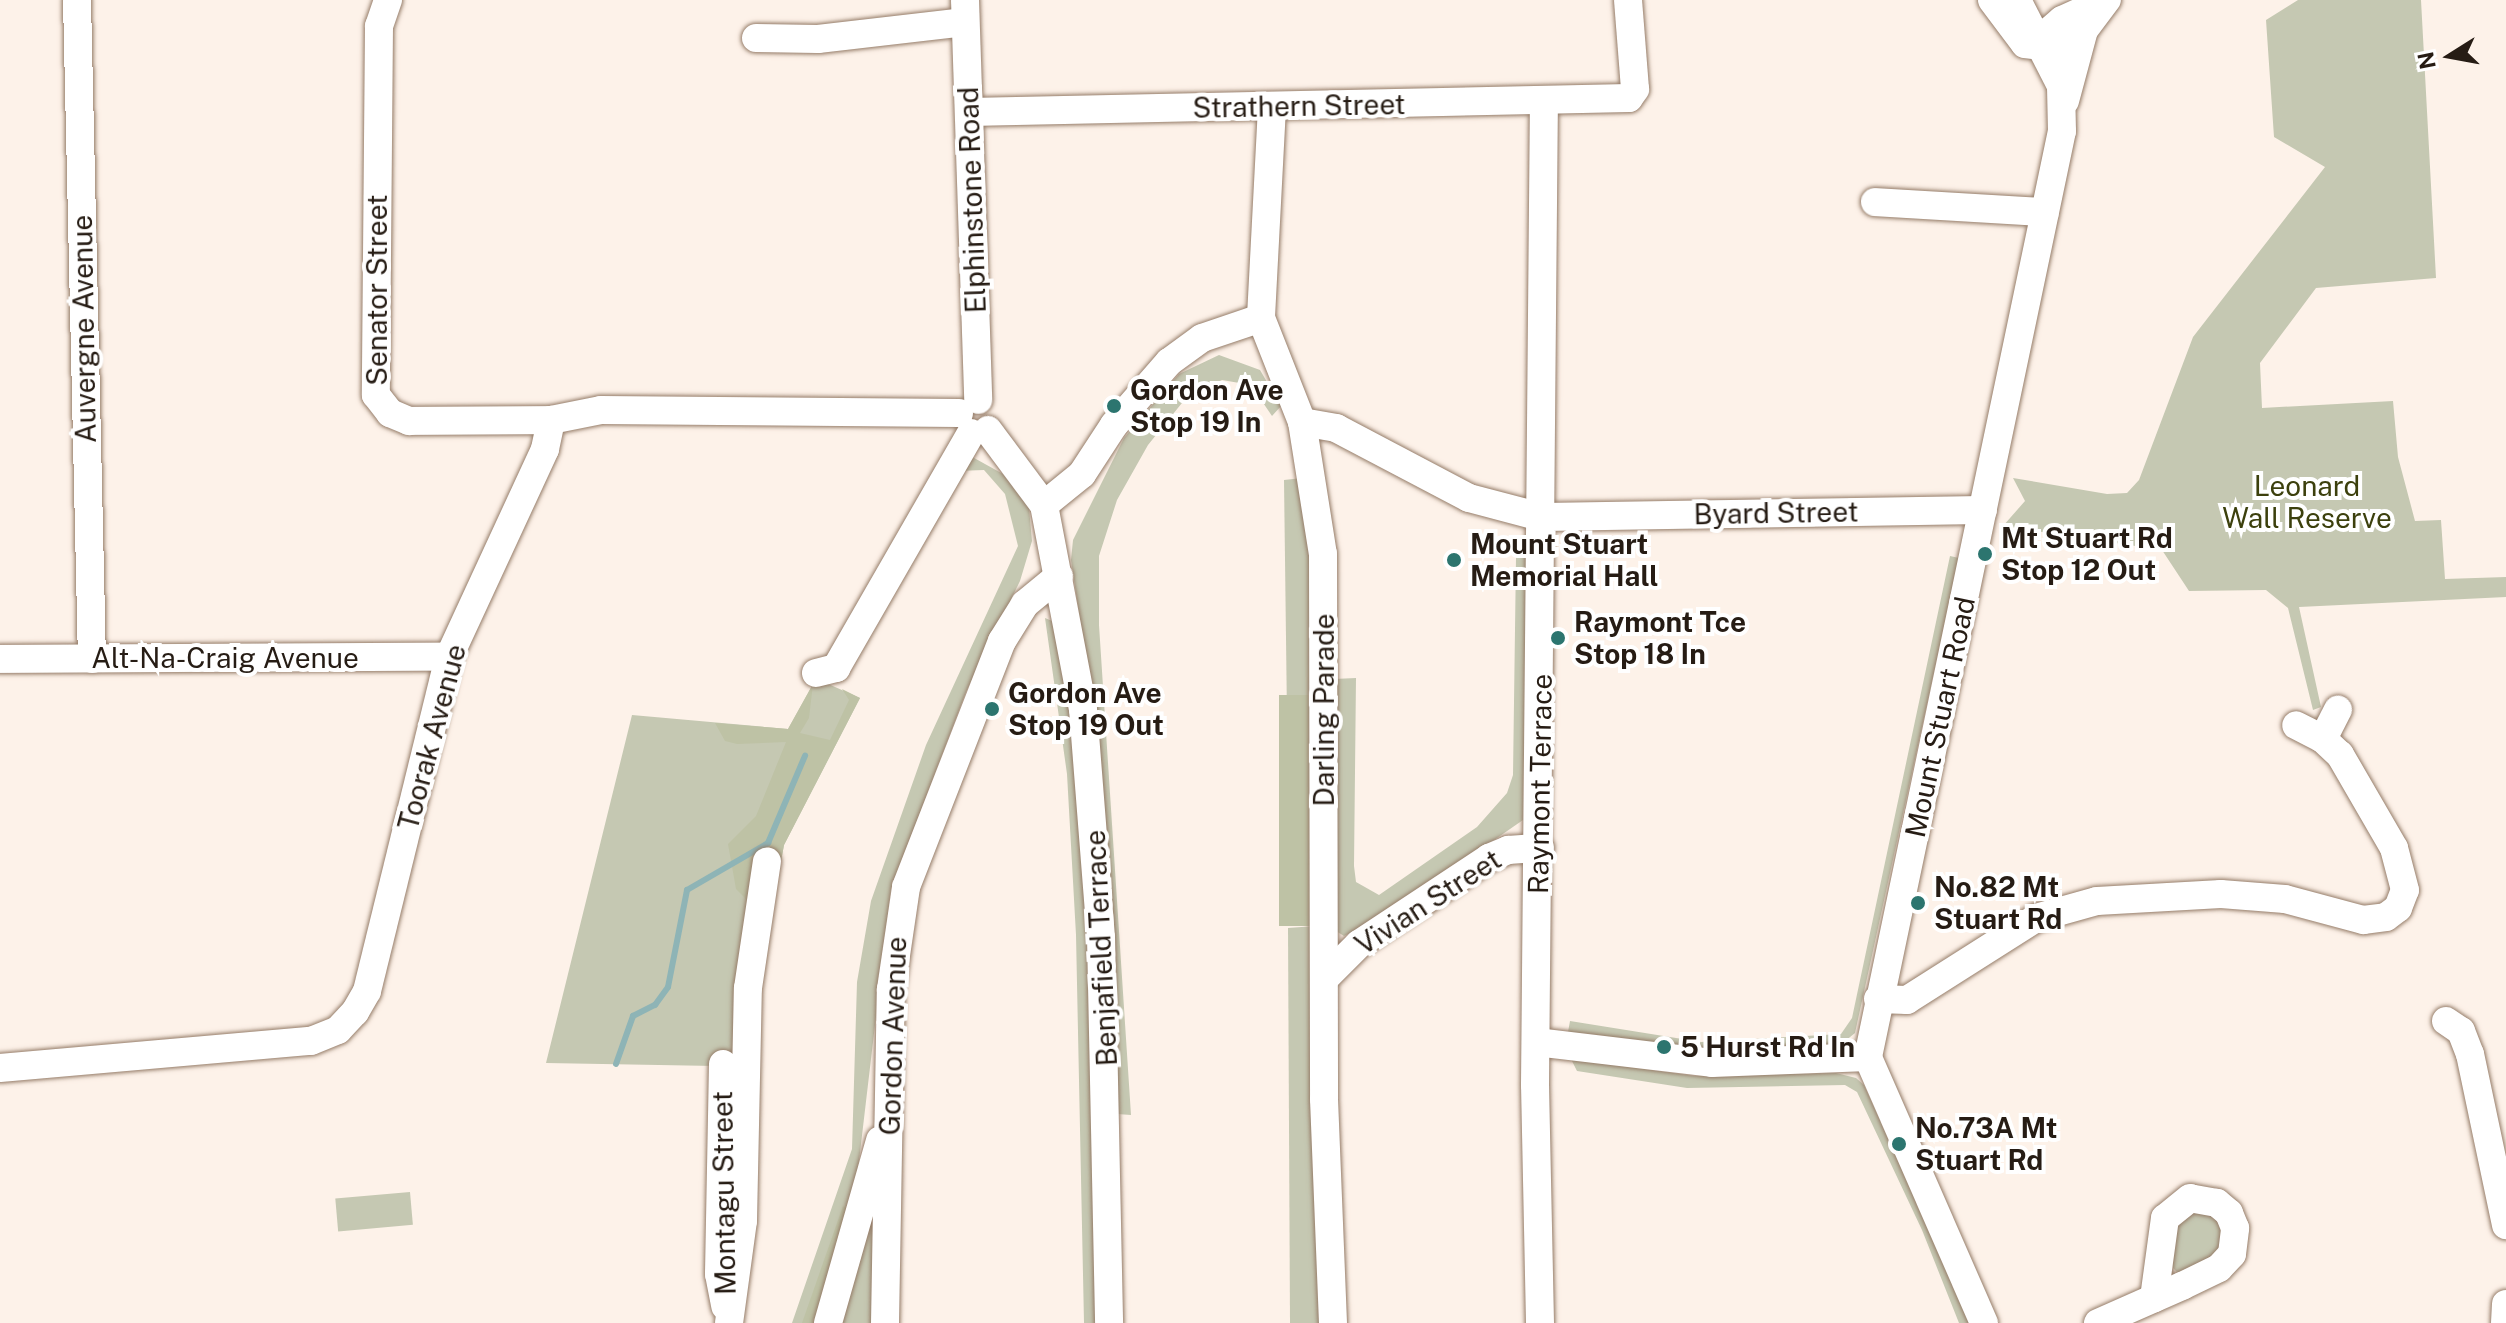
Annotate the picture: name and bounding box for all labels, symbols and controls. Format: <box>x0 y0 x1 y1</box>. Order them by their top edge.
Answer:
north arrow <box>2410 16 2490 96</box>
text: N <box>2412 50 2441 72</box>
street label: Elphinstone Road <box>951 86 993 314</box>
street label: Strathern Street <box>1192 87 1406 125</box>
street label: Senator Street <box>360 194 394 386</box>
street label: Auvergne Avenue <box>65 214 103 444</box>
place label: Gordon Ave Stop 19 In <box>1130 373 1284 439</box>
marker: Gordon Ave Stop 19 In <box>1105 397 1123 415</box>
park label: Leonard Wall Reserve <box>2222 469 2392 535</box>
street label: Byard Street <box>1693 495 1859 531</box>
place label: Mt Stuart Rd Stop 12 Out <box>2001 521 2173 587</box>
place label: Mount Stuart Memorial Hall <box>1470 527 1658 593</box>
marker: Mt Stuart Rd Stop 12 Out <box>1976 545 1994 563</box>
marker: Mount Stuart Memorial Hall <box>1445 551 1463 569</box>
street label: Mount Stuart Road <box>1898 594 1982 840</box>
place label: Raymont Tce Stop 18 In <box>1574 605 1746 671</box>
street label: Darling Parade <box>1307 613 1341 807</box>
marker: Raymont Tce Stop 18 In <box>1549 629 1567 647</box>
street label: Toorak Avenue <box>391 640 473 834</box>
street label: Alt-Na-Craig Avenue <box>91 641 359 675</box>
street label: Raymont Terrace <box>1521 674 1559 894</box>
place label: Gordon Ave Stop 19 Out <box>1008 676 1164 742</box>
marker: Gordon Ave Stop 19 Out <box>983 700 1001 718</box>
street label: Benjafield Terrace <box>1078 829 1124 1067</box>
street label: Vivian Street <box>1349 842 1507 962</box>
place label: No.82 Mt Stuart Rd <box>1934 870 2062 936</box>
marker: No.82 Mt Stuart Rd <box>1909 894 1927 912</box>
street label: Gordon Avenue <box>873 936 913 1136</box>
place label: 5 Hurst Rd In <box>1680 1030 1855 1064</box>
marker: 5 Hurst Rd In <box>1655 1038 1673 1056</box>
street label: Montagu Street <box>705 1091 743 1295</box>
place label: No.73A Mt Stuart Rd <box>1915 1111 2057 1177</box>
marker: No.73A Mt Stuart Rd <box>1890 1135 1908 1153</box>

